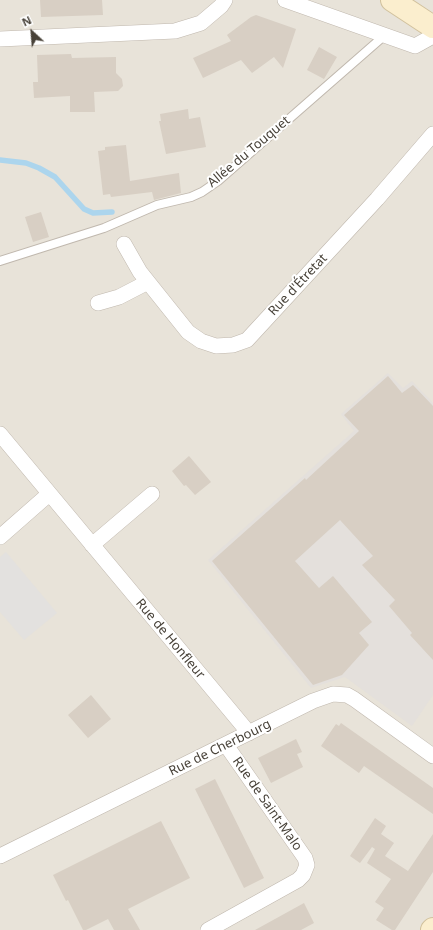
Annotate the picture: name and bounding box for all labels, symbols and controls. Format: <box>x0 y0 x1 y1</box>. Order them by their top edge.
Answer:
north arrow <box>12 12 52 52</box>
text: N <box>19 12 34 29</box>
street label: Allée du Touquet <box>205 113 293 191</box>
street label: Rue d'Étretat <box>265 251 331 319</box>
street label: Rue de Honfleur <box>132 596 208 682</box>
street label: Rue de Cherbourg <box>166 717 274 779</box>
street label: Rue de Saint-Malo <box>229 754 305 854</box>

